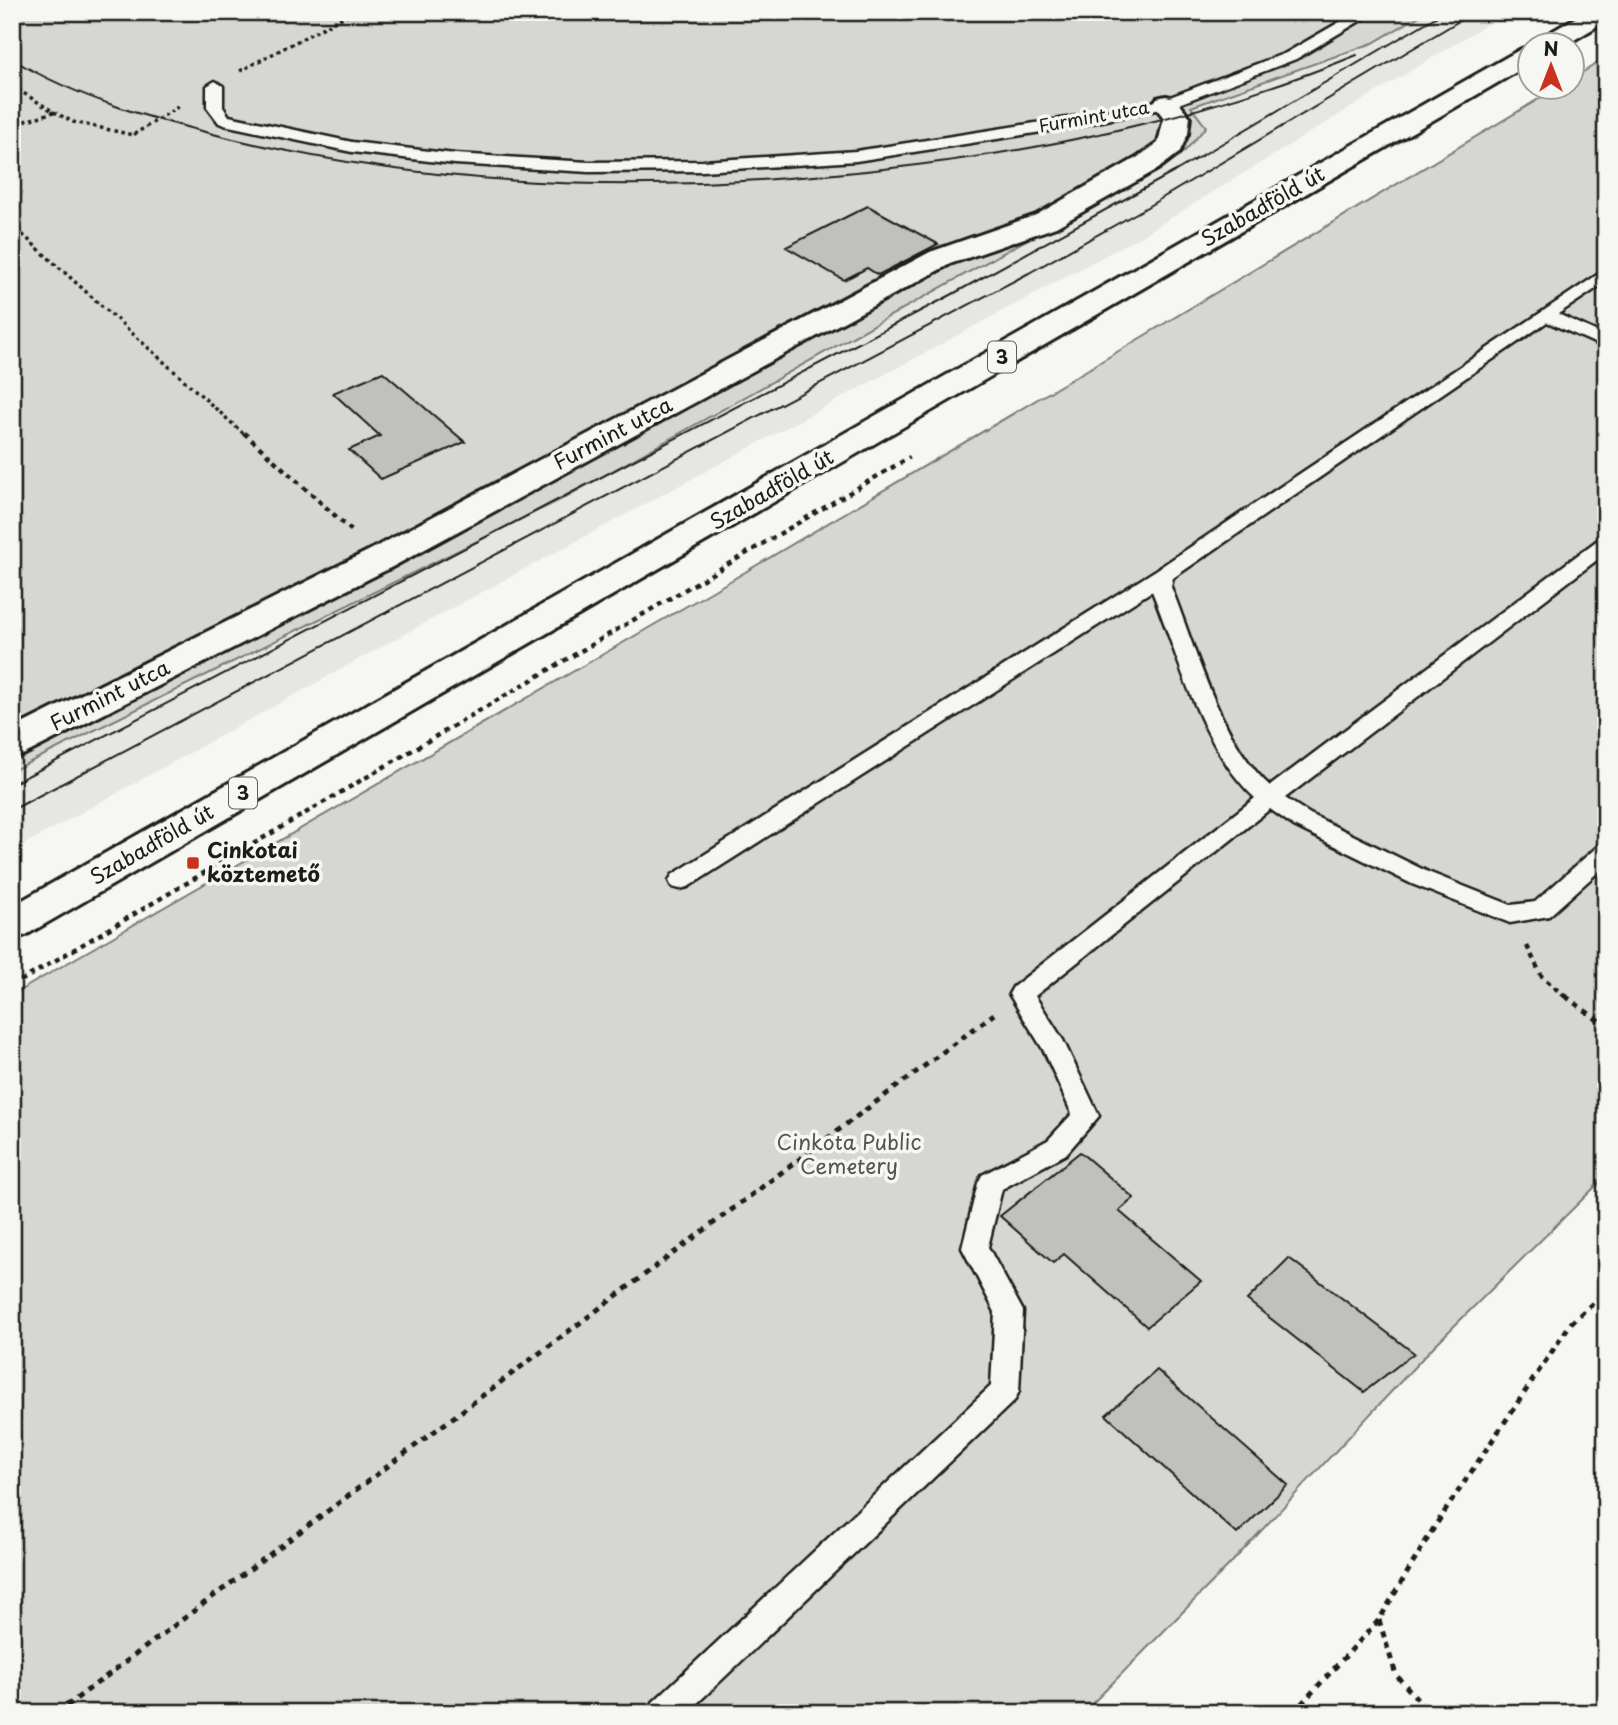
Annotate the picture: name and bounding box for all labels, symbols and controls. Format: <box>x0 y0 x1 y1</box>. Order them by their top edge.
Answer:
north arrow <box>1516 32 1586 102</box>
text: N <box>1543 34 1559 62</box>
street label: Furmint utca <box>1036 92 1152 139</box>
street label: Szabadföld út <box>1194 157 1330 254</box>
road number: 3 <box>988 342 1016 372</box>
street label: Furmint utca <box>547 387 677 477</box>
street label: Szabadföld út <box>703 440 839 537</box>
street label: Furmint utca <box>44 650 175 738</box>
road number: 3 <box>229 778 257 808</box>
street label: Szabadföld út <box>83 795 219 892</box>
place label: Cinkotai köztemető <box>207 833 320 889</box>
marker: Cinkotai köztemető <box>185 855 201 871</box>
park label: Cinkota Public Cemetery <box>777 1125 921 1181</box>

